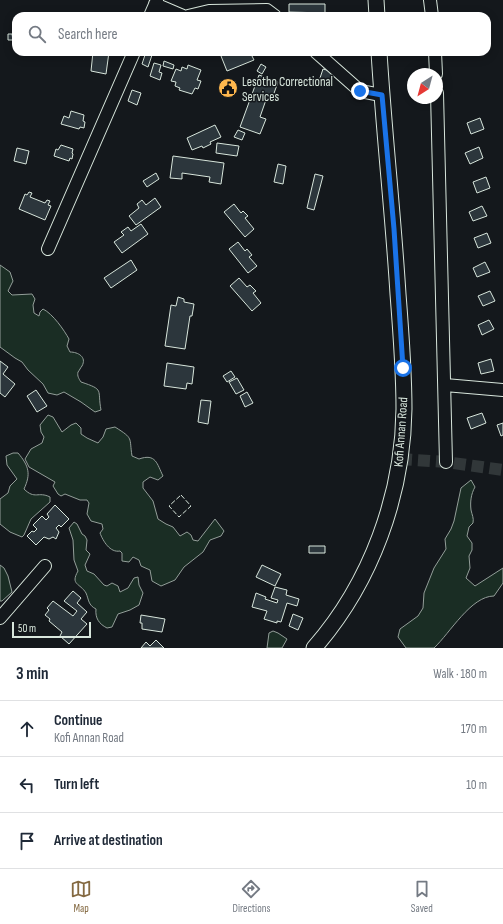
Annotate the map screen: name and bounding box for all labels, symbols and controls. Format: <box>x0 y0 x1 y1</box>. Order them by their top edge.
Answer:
search box <box>12 12 491 56</box>
icon: search <box>26 23 48 45</box>
text: Search here <box>58 25 118 44</box>
north arrow <box>407 68 443 104</box>
place label: Lesotho Correctional Services <box>242 74 333 105</box>
public building icon: Lesotho Correctional Services <box>217 77 239 99</box>
route end <box>351 82 369 100</box>
route start <box>394 359 412 377</box>
street label: Kofi Annan Road <box>391 397 411 468</box>
scale bar <box>12 620 91 639</box>
text: 50 m <box>18 622 36 635</box>
text: 3 min <box>16 664 49 684</box>
text: Walk · 180 m <box>433 666 487 682</box>
text: Continue <box>54 711 103 730</box>
icon: ahead <box>16 718 38 740</box>
text: 170 m <box>461 721 487 737</box>
text: Kofi Annan Road <box>54 730 124 746</box>
icon: left <box>16 774 38 796</box>
text: Turn left <box>54 775 99 794</box>
text: 10 m <box>466 777 487 793</box>
icon: arrive <box>16 830 38 852</box>
text: Arrive at destination <box>54 831 163 850</box>
tab: Map <box>70 878 92 915</box>
tab: Directions <box>233 878 270 915</box>
tab: Saved <box>411 878 433 915</box>

